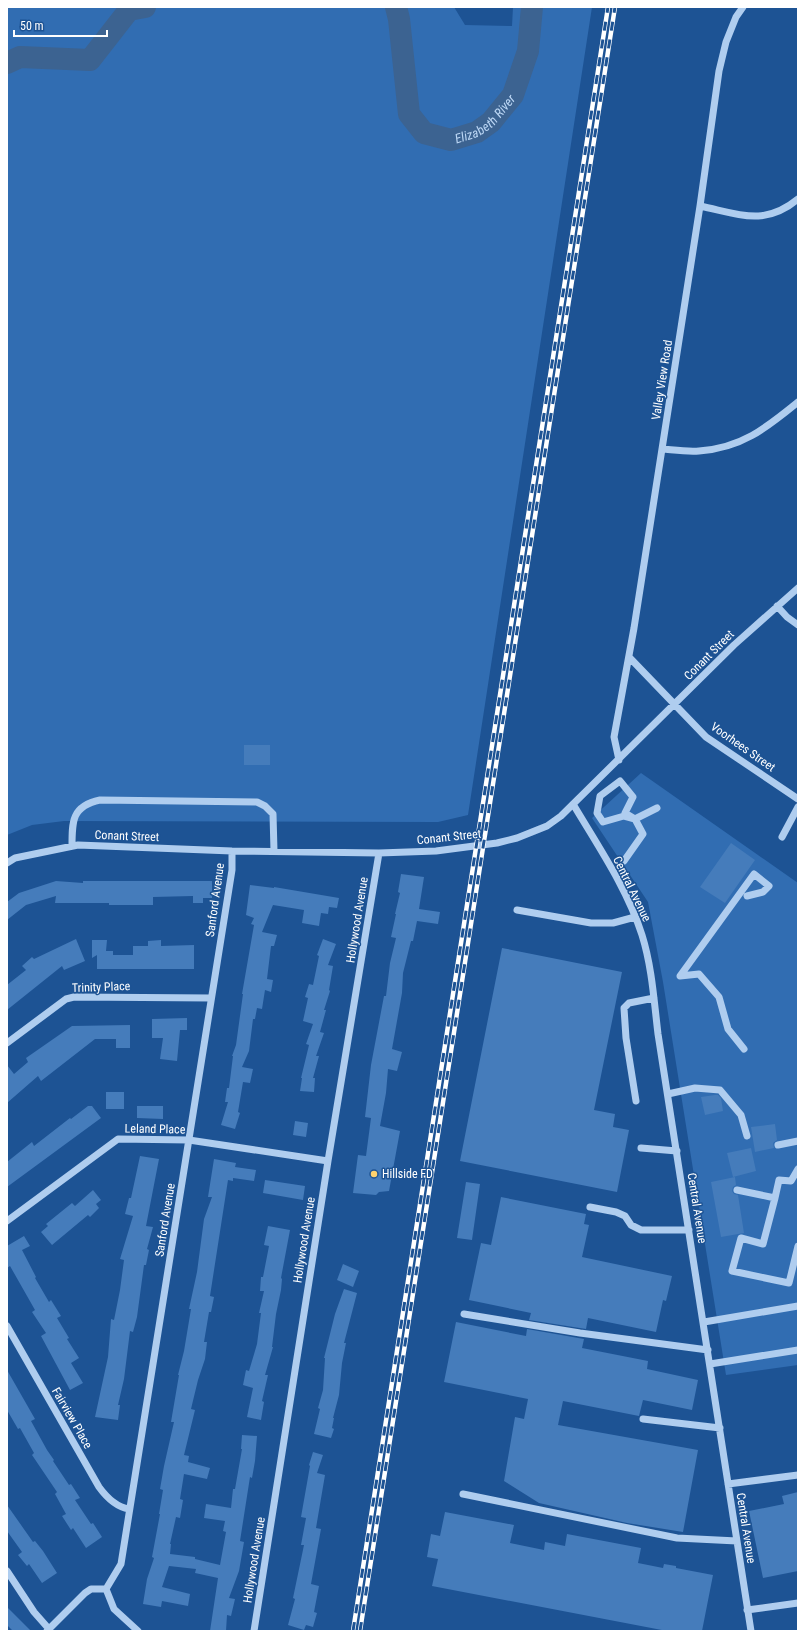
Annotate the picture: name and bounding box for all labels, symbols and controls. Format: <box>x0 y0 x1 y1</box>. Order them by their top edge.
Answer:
scale bar <box>14 12 107 38</box>
text: 50 m <box>20 19 44 33</box>
water label: Elizabeth River <box>453 91 519 146</box>
street label: Valley View Road <box>649 339 675 421</box>
street label: Conant Street <box>681 627 737 683</box>
street label: Voorhees Street <box>708 720 778 775</box>
street label: Conant Street <box>416 827 482 847</box>
street label: Conant Street <box>94 828 160 844</box>
street label: Central Avenue <box>610 854 654 924</box>
street label: Sanford Avenue <box>203 862 227 938</box>
street label: Hollywood Avenue <box>343 876 371 964</box>
street label: Trinity Place <box>72 979 131 995</box>
street label: Leland Place <box>125 1121 186 1137</box>
place label: Hillside FD <box>382 1167 433 1181</box>
marker: Hillside FD <box>369 1169 379 1179</box>
street label: Central Avenue <box>685 1172 710 1245</box>
street label: Sanford Avenue <box>152 1182 178 1258</box>
street label: Hollywood Avenue <box>290 1196 318 1284</box>
street label: Fairview Place <box>49 1385 95 1451</box>
street label: Central Avenue <box>734 1492 759 1565</box>
street label: Hollywood Avenue <box>240 1516 268 1604</box>

